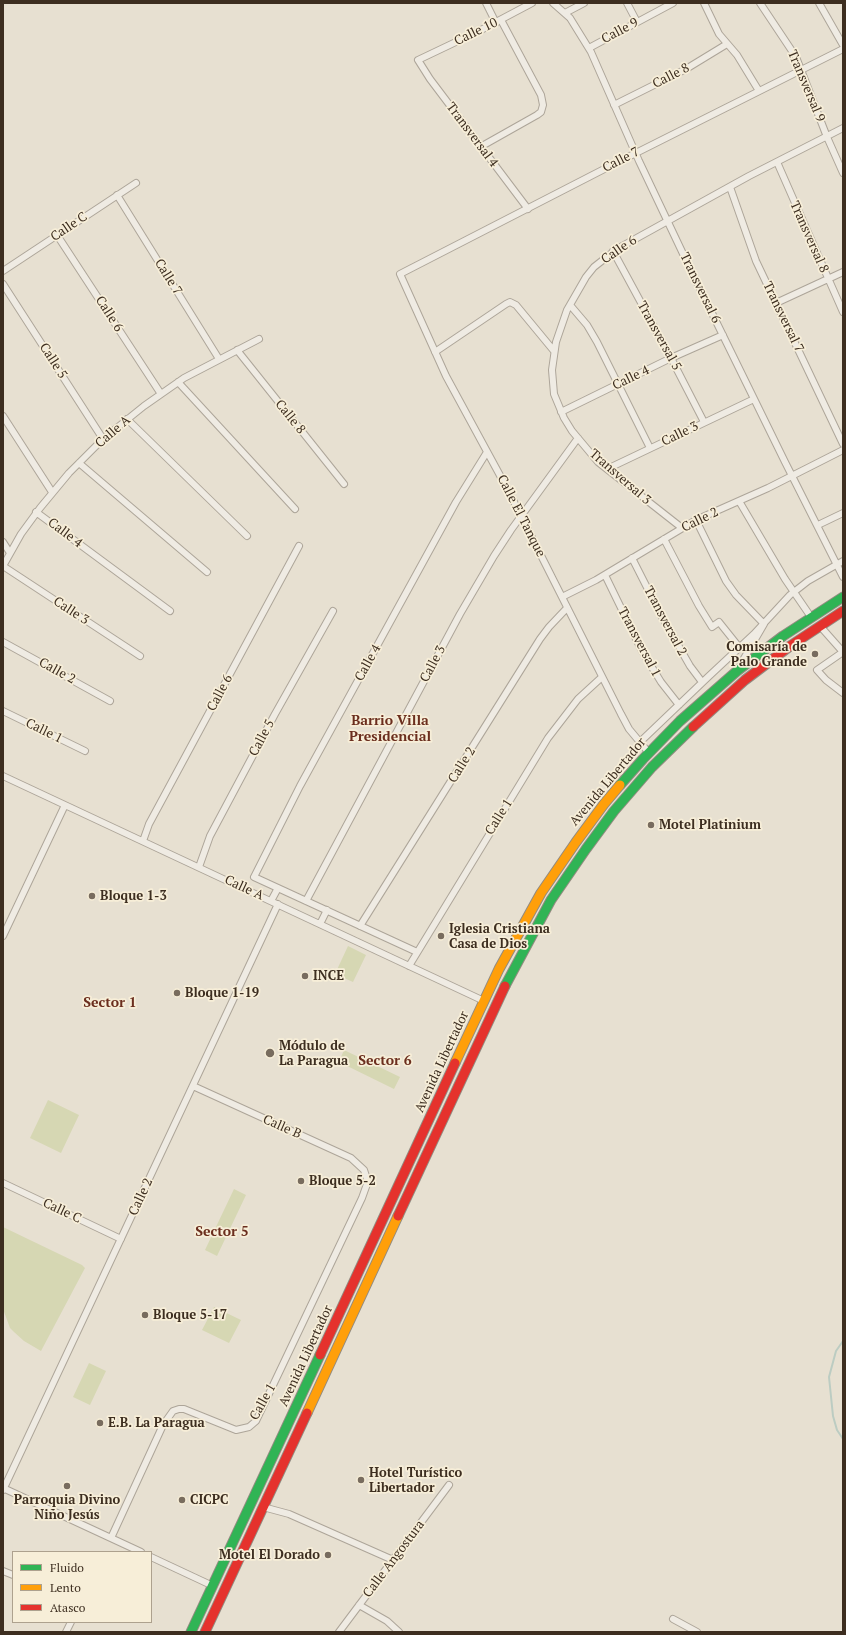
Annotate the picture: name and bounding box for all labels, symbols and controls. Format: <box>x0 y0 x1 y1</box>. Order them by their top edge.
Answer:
street label: Calle 10 <box>452 15 500 49</box>
street label: Calle 9 <box>599 15 641 47</box>
street label: Transversal 9 <box>784 48 828 124</box>
street label: Calle 8 <box>650 60 692 92</box>
street label: Transversal 4 <box>443 100 501 170</box>
street label: Calle 7 <box>600 144 642 176</box>
street label: Transversal 8 <box>786 199 832 275</box>
street label: Calle C <box>48 209 90 245</box>
street label: Calle 6 <box>598 233 640 267</box>
street label: Transversal 6 <box>676 250 724 326</box>
street label: Calle 7 <box>151 256 185 298</box>
street label: Transversal 7 <box>759 279 807 355</box>
street label: Calle 6 <box>92 293 126 335</box>
street label: Transversal 5 <box>634 299 684 373</box>
street label: Calle 5 <box>36 340 70 382</box>
street label: Calle 4 <box>610 362 652 394</box>
street label: Calle 8 <box>272 397 308 437</box>
street label: Calle A <box>92 413 134 451</box>
street label: Calle 3 <box>659 418 701 450</box>
street label: Transversal 3 <box>586 446 654 508</box>
street label: Calle El Tanque <box>494 472 548 560</box>
street label: Calle 2 <box>679 504 721 536</box>
street label: Calle 4 <box>45 515 85 551</box>
street label: Transversal 2 <box>640 584 690 658</box>
street label: Calle 3 <box>50 594 92 628</box>
street label: Transversal 1 <box>614 605 664 679</box>
place label: Comisaría de Palo Grande <box>726 639 807 670</box>
street label: Calle 4 <box>352 642 384 684</box>
street label: Calle 3 <box>417 643 449 685</box>
marker: Comisaría de Palo Grande <box>810 649 820 659</box>
street label: Calle 2 <box>36 655 78 687</box>
street label: Calle 6 <box>204 672 236 714</box>
district label: Barrio Villa Presidencial <box>349 713 431 746</box>
street label: Calle 1 <box>23 715 65 747</box>
street label: Calle 5 <box>246 717 278 759</box>
street label: Avenida Libertador <box>567 735 649 829</box>
street label: Calle 2 <box>445 744 479 786</box>
street label: Calle 1 <box>482 796 516 838</box>
place label: Motel Platinium <box>659 817 761 833</box>
marker: Motel Platinium <box>646 820 656 830</box>
street label: Calle A <box>222 872 266 904</box>
place label: Bloque 1-3 <box>100 888 167 904</box>
marker: Bloque 1-3 <box>87 891 97 901</box>
place label: Iglesia Cristiana Casa de Dios <box>449 921 550 952</box>
marker: Iglesia Cristiana Casa de Dios <box>436 931 446 941</box>
place label: INCE <box>313 968 344 984</box>
marker: INCE <box>300 971 310 981</box>
place label: Bloque 1-19 <box>185 985 259 1001</box>
marker: Bloque 1-19 <box>172 988 182 998</box>
district label: Sector 1 <box>83 995 137 1011</box>
street label: Avenida Libertador <box>412 1009 472 1115</box>
place label: Módulo de La Paragua <box>279 1038 348 1069</box>
marker: Módulo de La Paragua <box>264 1047 276 1059</box>
district label: Sector 6 <box>358 1053 412 1069</box>
street label: Calle B <box>260 1112 304 1142</box>
place label: Bloque 5-2 <box>309 1173 376 1189</box>
street label: Calle 2 <box>126 1176 156 1218</box>
marker: Bloque 5-2 <box>296 1176 306 1186</box>
street label: Calle C <box>40 1195 84 1227</box>
district label: Sector 5 <box>195 1224 249 1240</box>
street label: Avenida Libertador <box>276 1303 336 1409</box>
place label: Bloque 5-17 <box>153 1307 227 1323</box>
marker: Bloque 5-17 <box>140 1310 150 1320</box>
street label: Calle 1 <box>247 1381 279 1423</box>
place label: E.B. La Paragua <box>108 1415 205 1431</box>
marker: E.B. La Paragua <box>95 1418 105 1428</box>
place label: Hotel Turístico Libertador <box>369 1465 462 1496</box>
marker: Hotel Turístico Libertador <box>356 1475 366 1485</box>
marker: Parroquia Divino Niño Jesús <box>62 1481 72 1491</box>
place label: Parroquia Divino Niño Jesús <box>14 1492 120 1523</box>
place label: CICPC <box>190 1492 228 1508</box>
marker: CICPC <box>177 1495 187 1505</box>
street label: Calle Angostura <box>360 1517 428 1601</box>
place label: Motel El Dorado <box>219 1547 320 1563</box>
marker: Motel El Dorado <box>323 1550 333 1560</box>
legend <box>12 1551 152 1623</box>
text: Fluido <box>50 1560 84 1575</box>
text: Lento <box>50 1580 81 1595</box>
text: Atasco <box>50 1600 85 1615</box>

